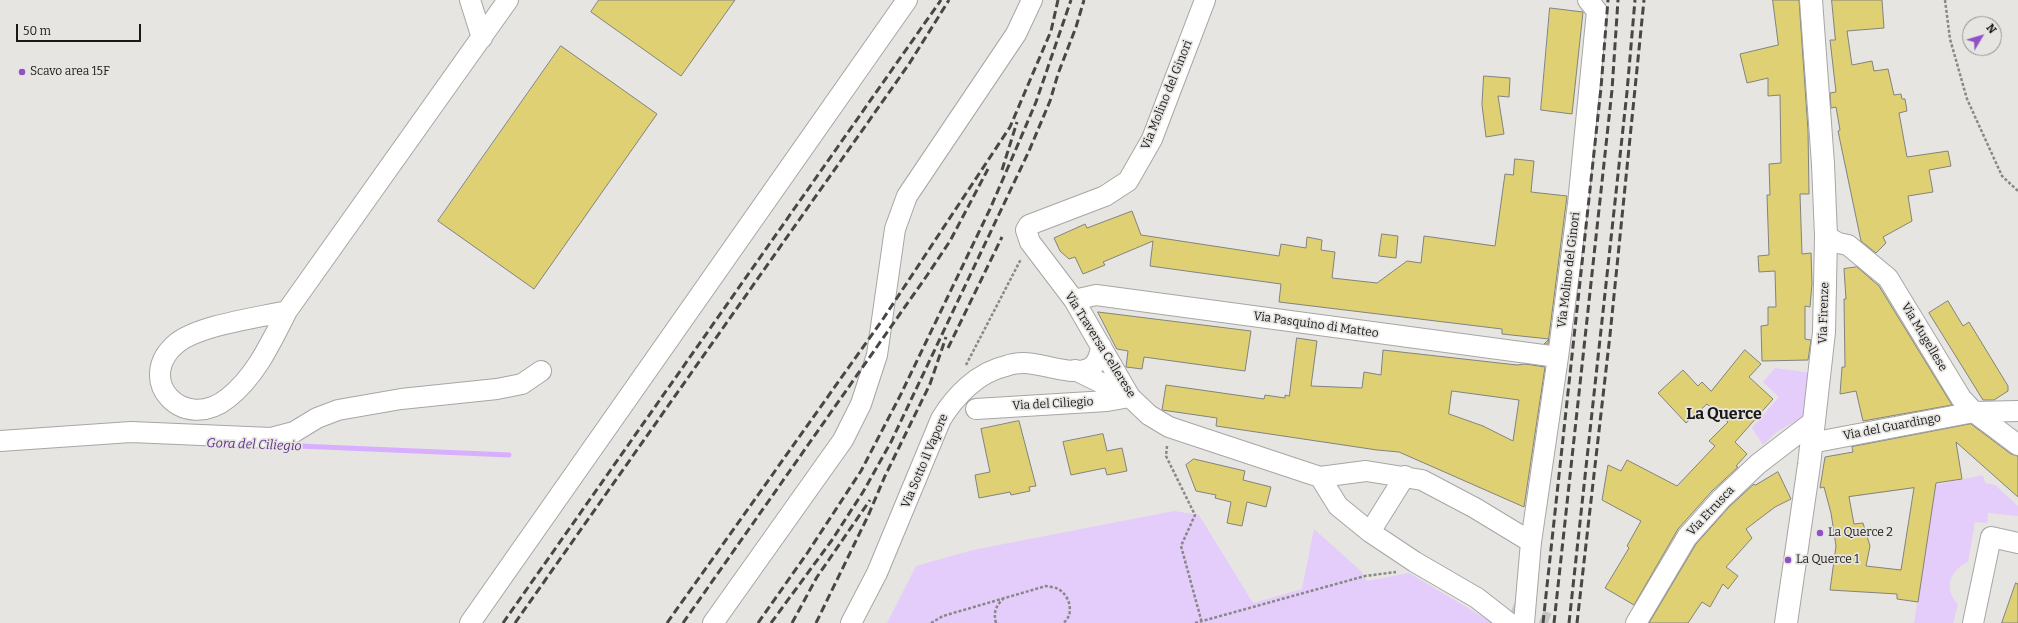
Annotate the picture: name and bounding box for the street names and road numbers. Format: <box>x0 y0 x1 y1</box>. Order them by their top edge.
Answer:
street label: Via Molino del Ginori <box>1138 38 1196 152</box>
street label: Via Molino del Ginori <box>1555 211 1583 329</box>
street label: Via Firenze <box>1816 282 1832 344</box>
street label: Via Traversa Cellerese <box>1062 289 1138 401</box>
street label: Via Mugellese <box>1898 300 1950 374</box>
street label: Via Pasquino di Matteo <box>1252 309 1380 341</box>
street label: Via del Ciliegio <box>1012 395 1094 413</box>
street label: Via del Guardingo <box>1842 410 1942 444</box>
street label: Via Sotto il Vapore <box>899 412 951 510</box>
street label: Via Etrusca <box>1684 483 1738 539</box>

